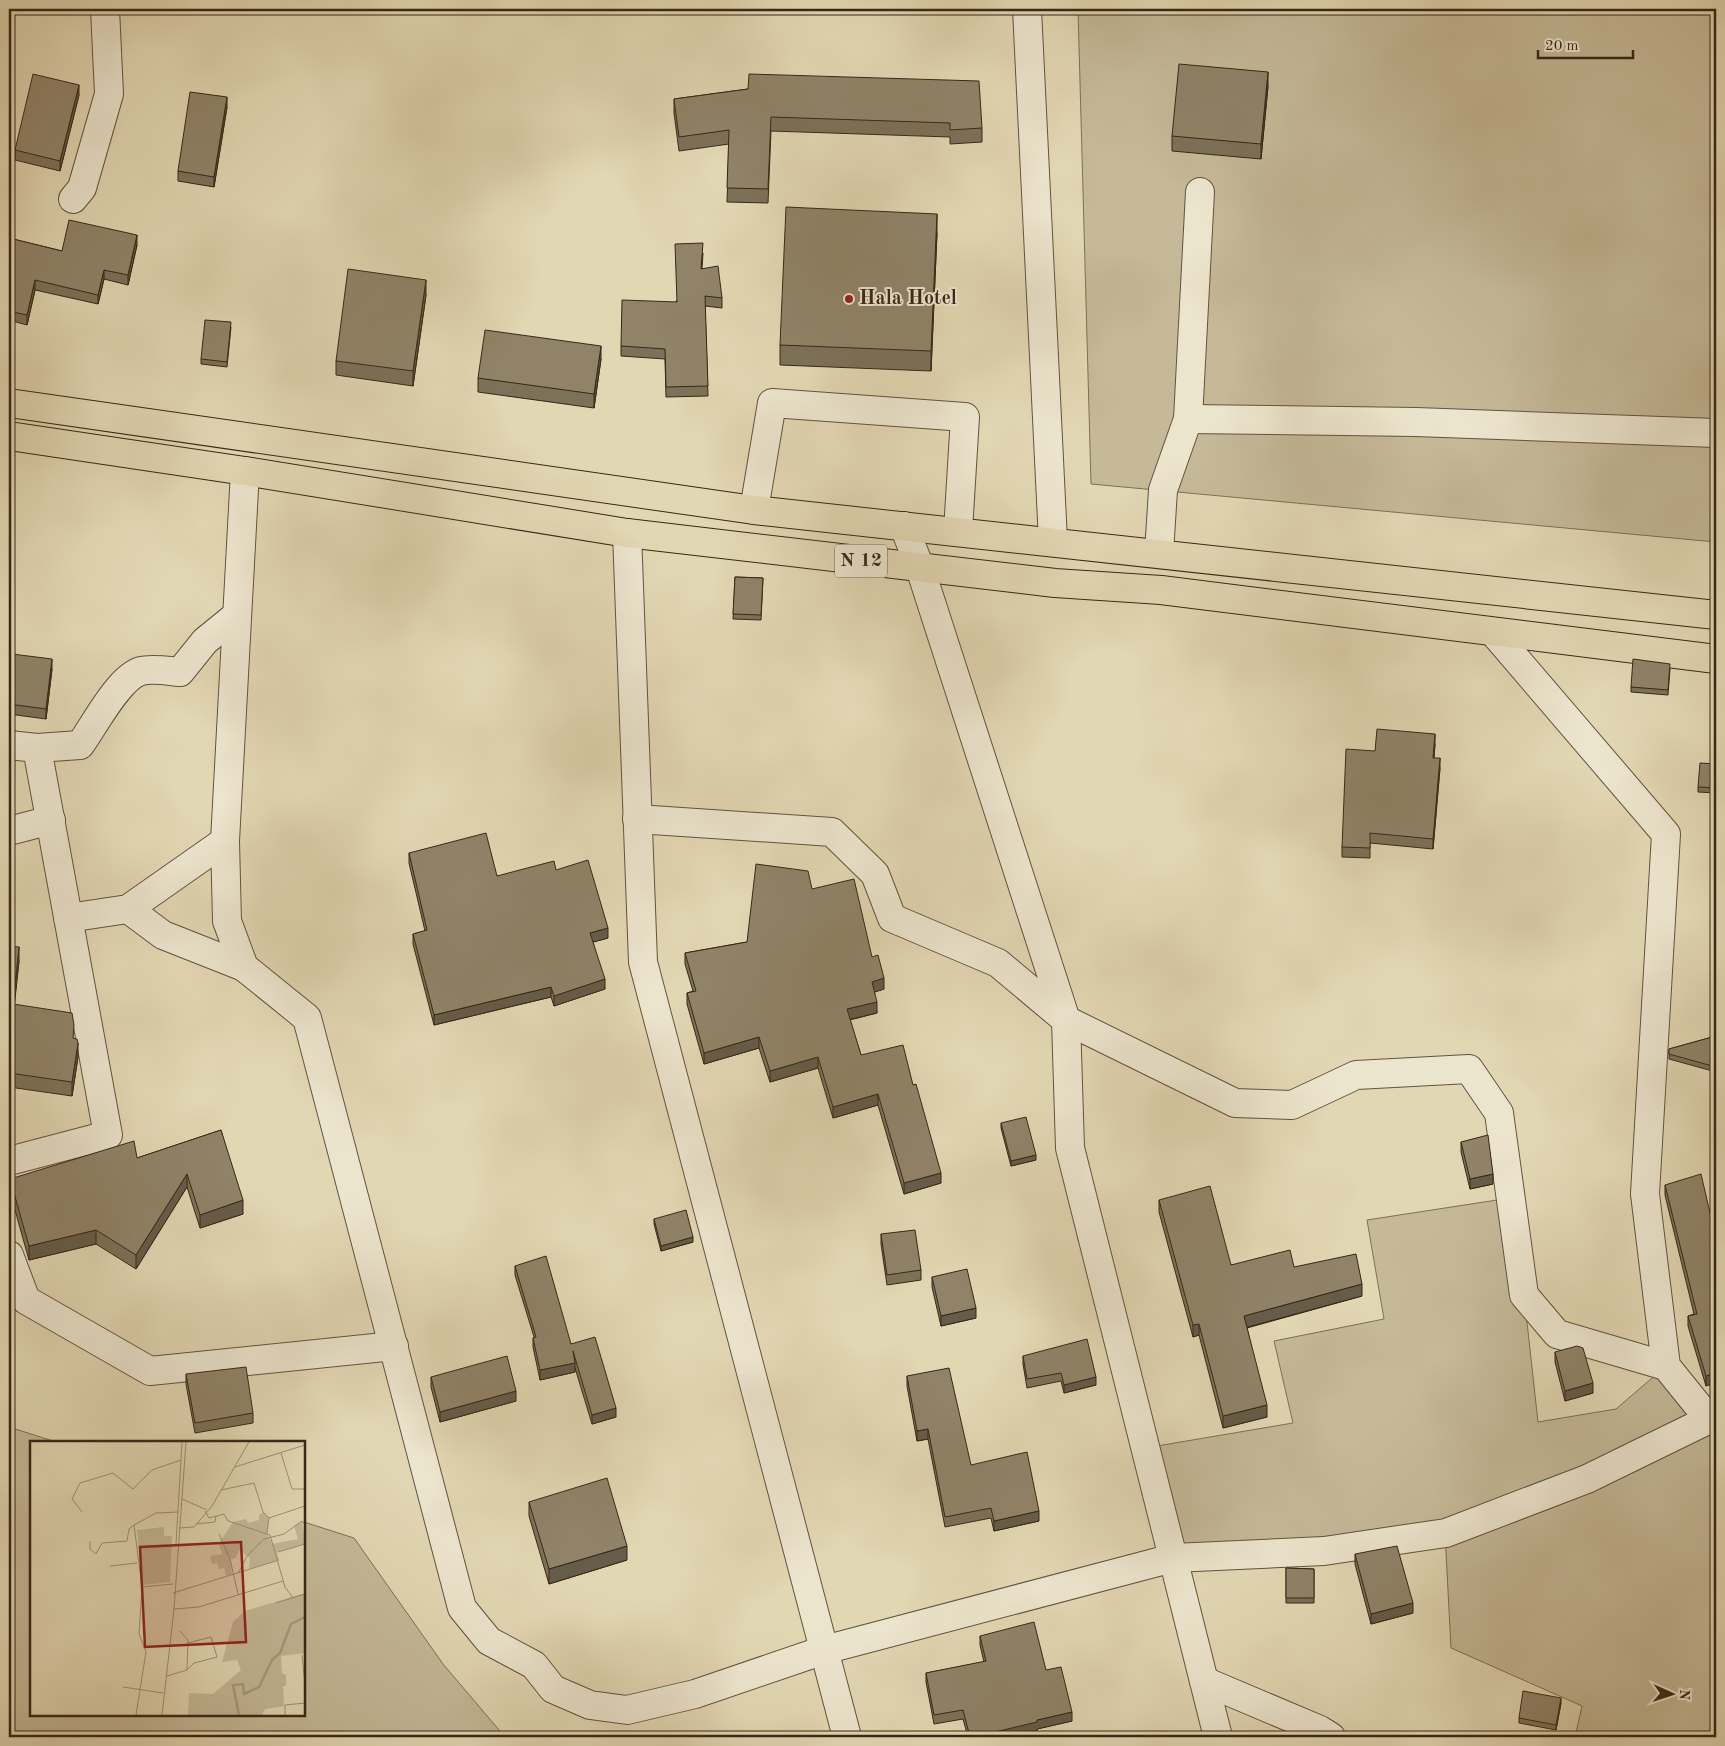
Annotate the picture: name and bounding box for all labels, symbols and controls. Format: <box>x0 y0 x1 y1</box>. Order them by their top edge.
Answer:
scale bar <box>1538 28 1632 60</box>
text: 20 m <box>1545 39 1579 54</box>
place label: Hala Hotel <box>859 289 957 309</box>
marker: Hala Hotel <box>843 293 855 305</box>
road number: N 12 <box>835 544 887 578</box>
inset map <box>30 1441 305 1716</box>
north arrow <box>1648 1668 1698 1718</box>
text: N <box>1677 1689 1691 1701</box>

